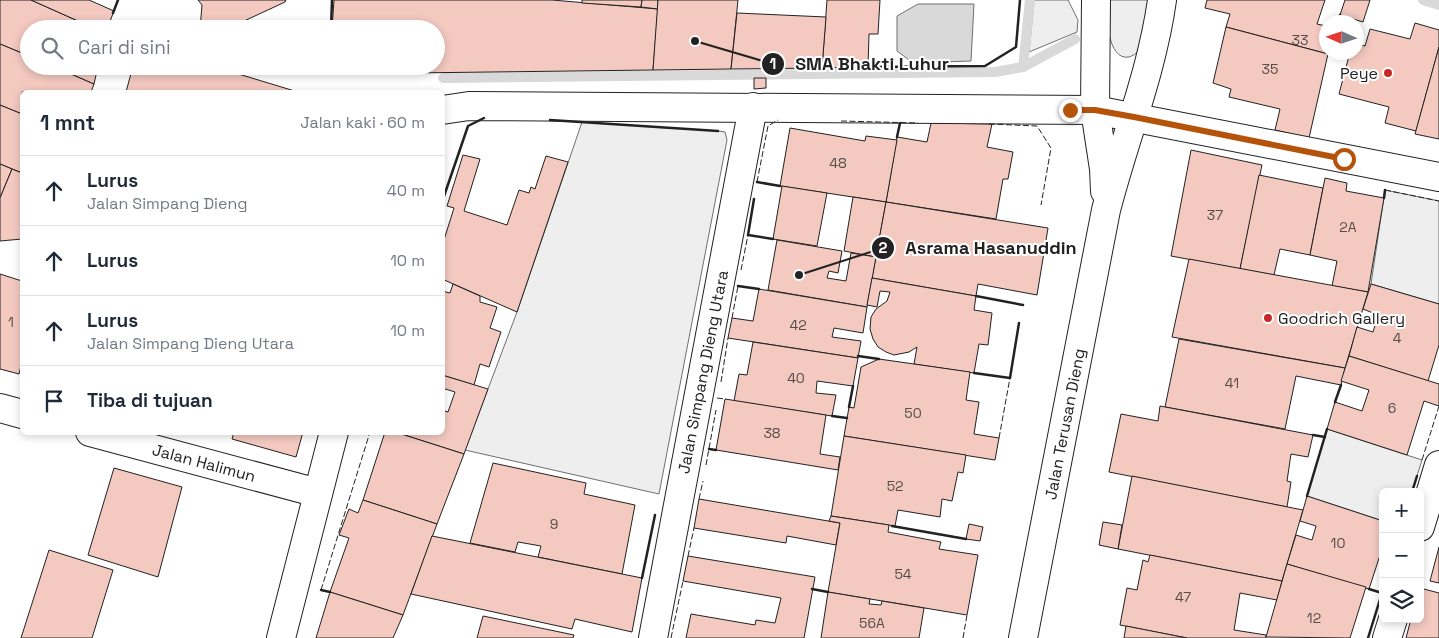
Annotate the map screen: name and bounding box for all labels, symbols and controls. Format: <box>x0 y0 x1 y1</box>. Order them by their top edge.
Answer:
north arrow <box>1319 15 1364 60</box>
search box <box>20 20 445 75</box>
house number: 33 <box>1292 31 1308 49</box>
icon: search <box>38 34 66 62</box>
text: Cari di sini <box>78 35 171 60</box>
callout: SMA Bhakti Luhur <box>760 47 959 80</box>
text: SMA Bhakti Luhur <box>795 52 949 75</box>
text: 1 <box>770 54 776 73</box>
house number: 35 <box>1262 60 1278 78</box>
place label: Peye <box>1340 63 1378 84</box>
marker: Peye <box>1382 67 1394 79</box>
route end <box>1059 99 1082 122</box>
text: 1 mnt <box>40 109 95 136</box>
text: Jalan kaki · 60 m <box>300 112 425 133</box>
route start <box>1333 148 1356 171</box>
house number: 48 <box>829 154 847 172</box>
text: Lurus <box>87 168 138 193</box>
icon: ahead <box>40 177 68 205</box>
text: 40 m <box>387 180 425 201</box>
text: Jalan Simpang Dieng <box>87 193 248 214</box>
house number: 37 <box>1207 206 1223 224</box>
house number: 2A <box>1339 218 1357 236</box>
callout: Asrama Hasanuddin <box>871 232 1087 265</box>
text: Asrama Hasanuddin <box>905 236 1077 259</box>
text: 2 <box>879 238 888 257</box>
icon: ahead <box>40 247 68 275</box>
text: Lurus <box>87 248 138 273</box>
text: 10 m <box>390 250 425 271</box>
street label: Jalan Simpang Dieng Utara <box>673 268 733 476</box>
text: Lurus <box>87 308 138 333</box>
place label: Goodrich Gallery <box>1278 308 1405 329</box>
marker: Goodrich Gallery <box>1262 312 1274 324</box>
house number: 1 <box>8 313 14 331</box>
house number: 42 <box>789 316 807 334</box>
icon: ahead <box>40 317 68 345</box>
text: 10 m <box>390 320 425 341</box>
house number: 4 <box>1393 329 1402 347</box>
text: Jalan Simpang Dieng Utara <box>87 333 294 354</box>
street label: Jalan Terusan Dieng <box>1040 347 1090 501</box>
house number: 40 <box>787 369 805 387</box>
house number: 41 <box>1225 374 1239 392</box>
icon: arrive <box>40 387 68 415</box>
text: Tiba di tujuan <box>87 388 213 413</box>
house number: 6 <box>1388 399 1396 417</box>
house number: 50 <box>904 404 922 422</box>
house number: 38 <box>763 424 781 442</box>
street label: Jalan Halimun <box>150 439 258 487</box>
house number: 52 <box>887 477 903 495</box>
map controls <box>1379 488 1424 623</box>
button: + <box>1379 488 1424 533</box>
house number: 9 <box>550 515 558 533</box>
button: − <box>1379 533 1424 578</box>
house number: 10 <box>1331 534 1345 552</box>
house number: 54 <box>894 565 912 583</box>
button: layers <box>1379 578 1424 623</box>
house number: 47 <box>1175 588 1191 606</box>
house number: 12 <box>1307 609 1321 627</box>
house number: 56A <box>859 614 885 632</box>

